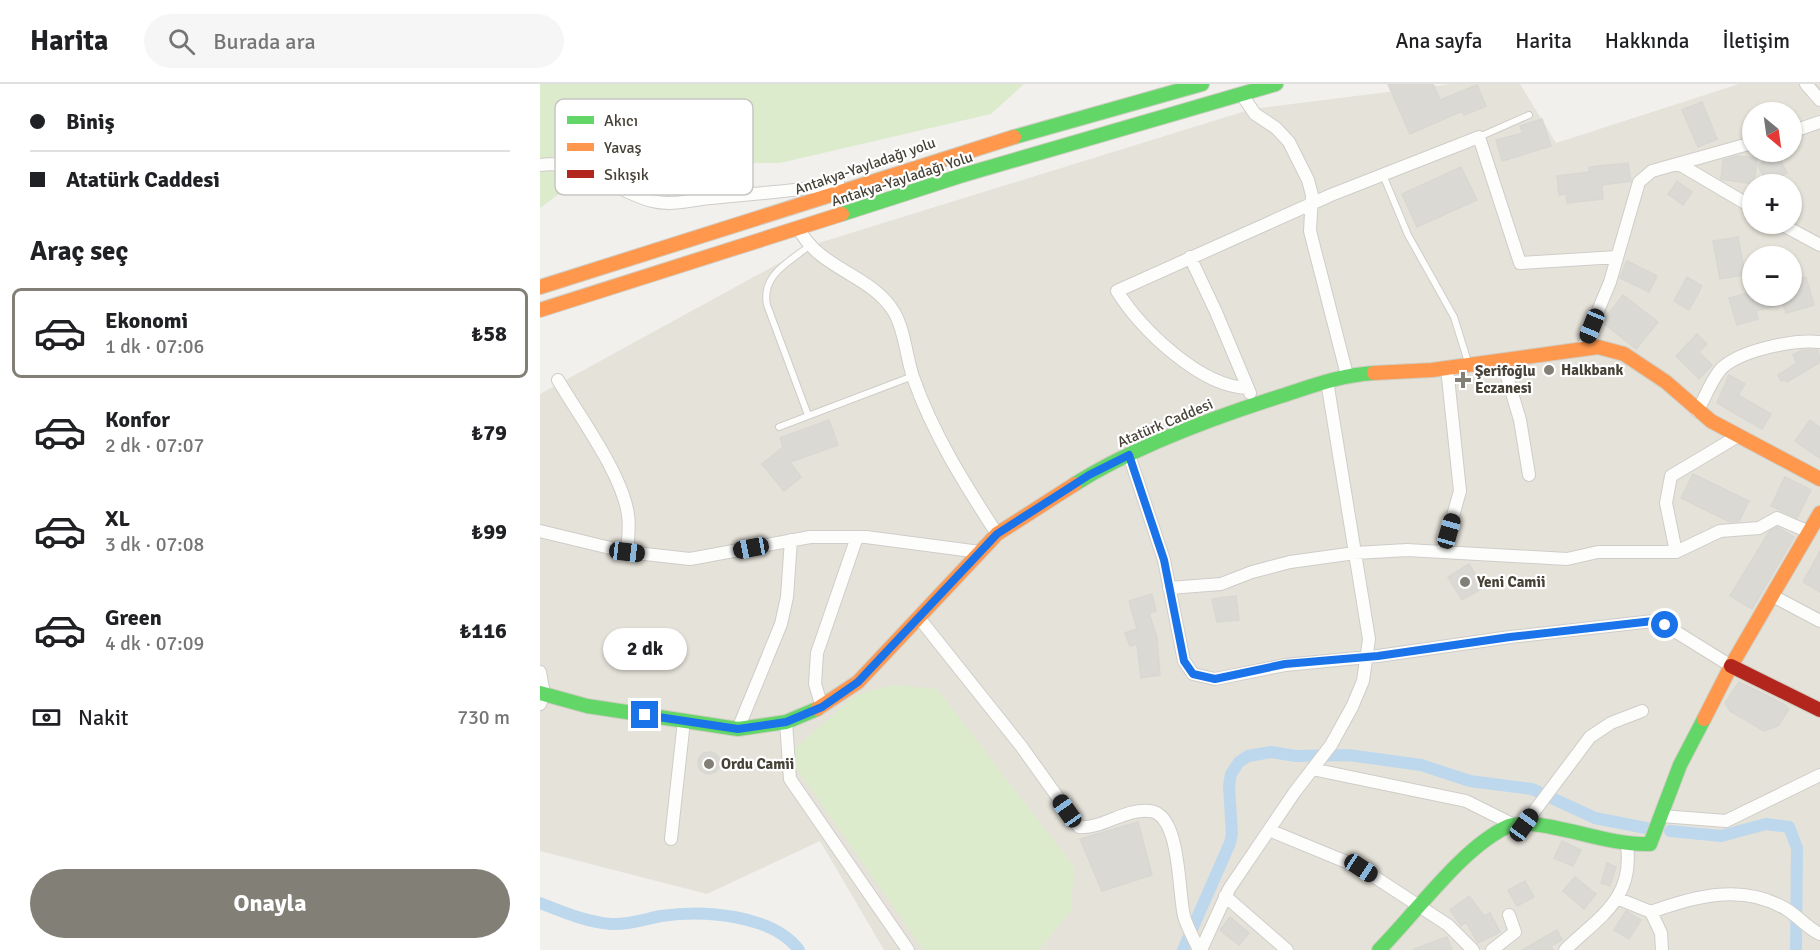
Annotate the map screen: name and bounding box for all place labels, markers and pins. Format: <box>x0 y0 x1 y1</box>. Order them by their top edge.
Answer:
place label: Halkbank <box>1561 361 1623 379</box>
place label: Şerifoğlu Eczanesi <box>1475 362 1535 397</box>
marker: Halkbank <box>1542 363 1556 377</box>
marker: Şerifoğlu Eczanesi <box>1456 373 1470 387</box>
place label: Yeni Camii <box>1476 573 1545 591</box>
marker: Yeni Camii <box>1458 575 1472 589</box>
place label: Ordu Camii <box>721 755 794 773</box>
marker: Ordu Camii <box>702 757 716 771</box>

